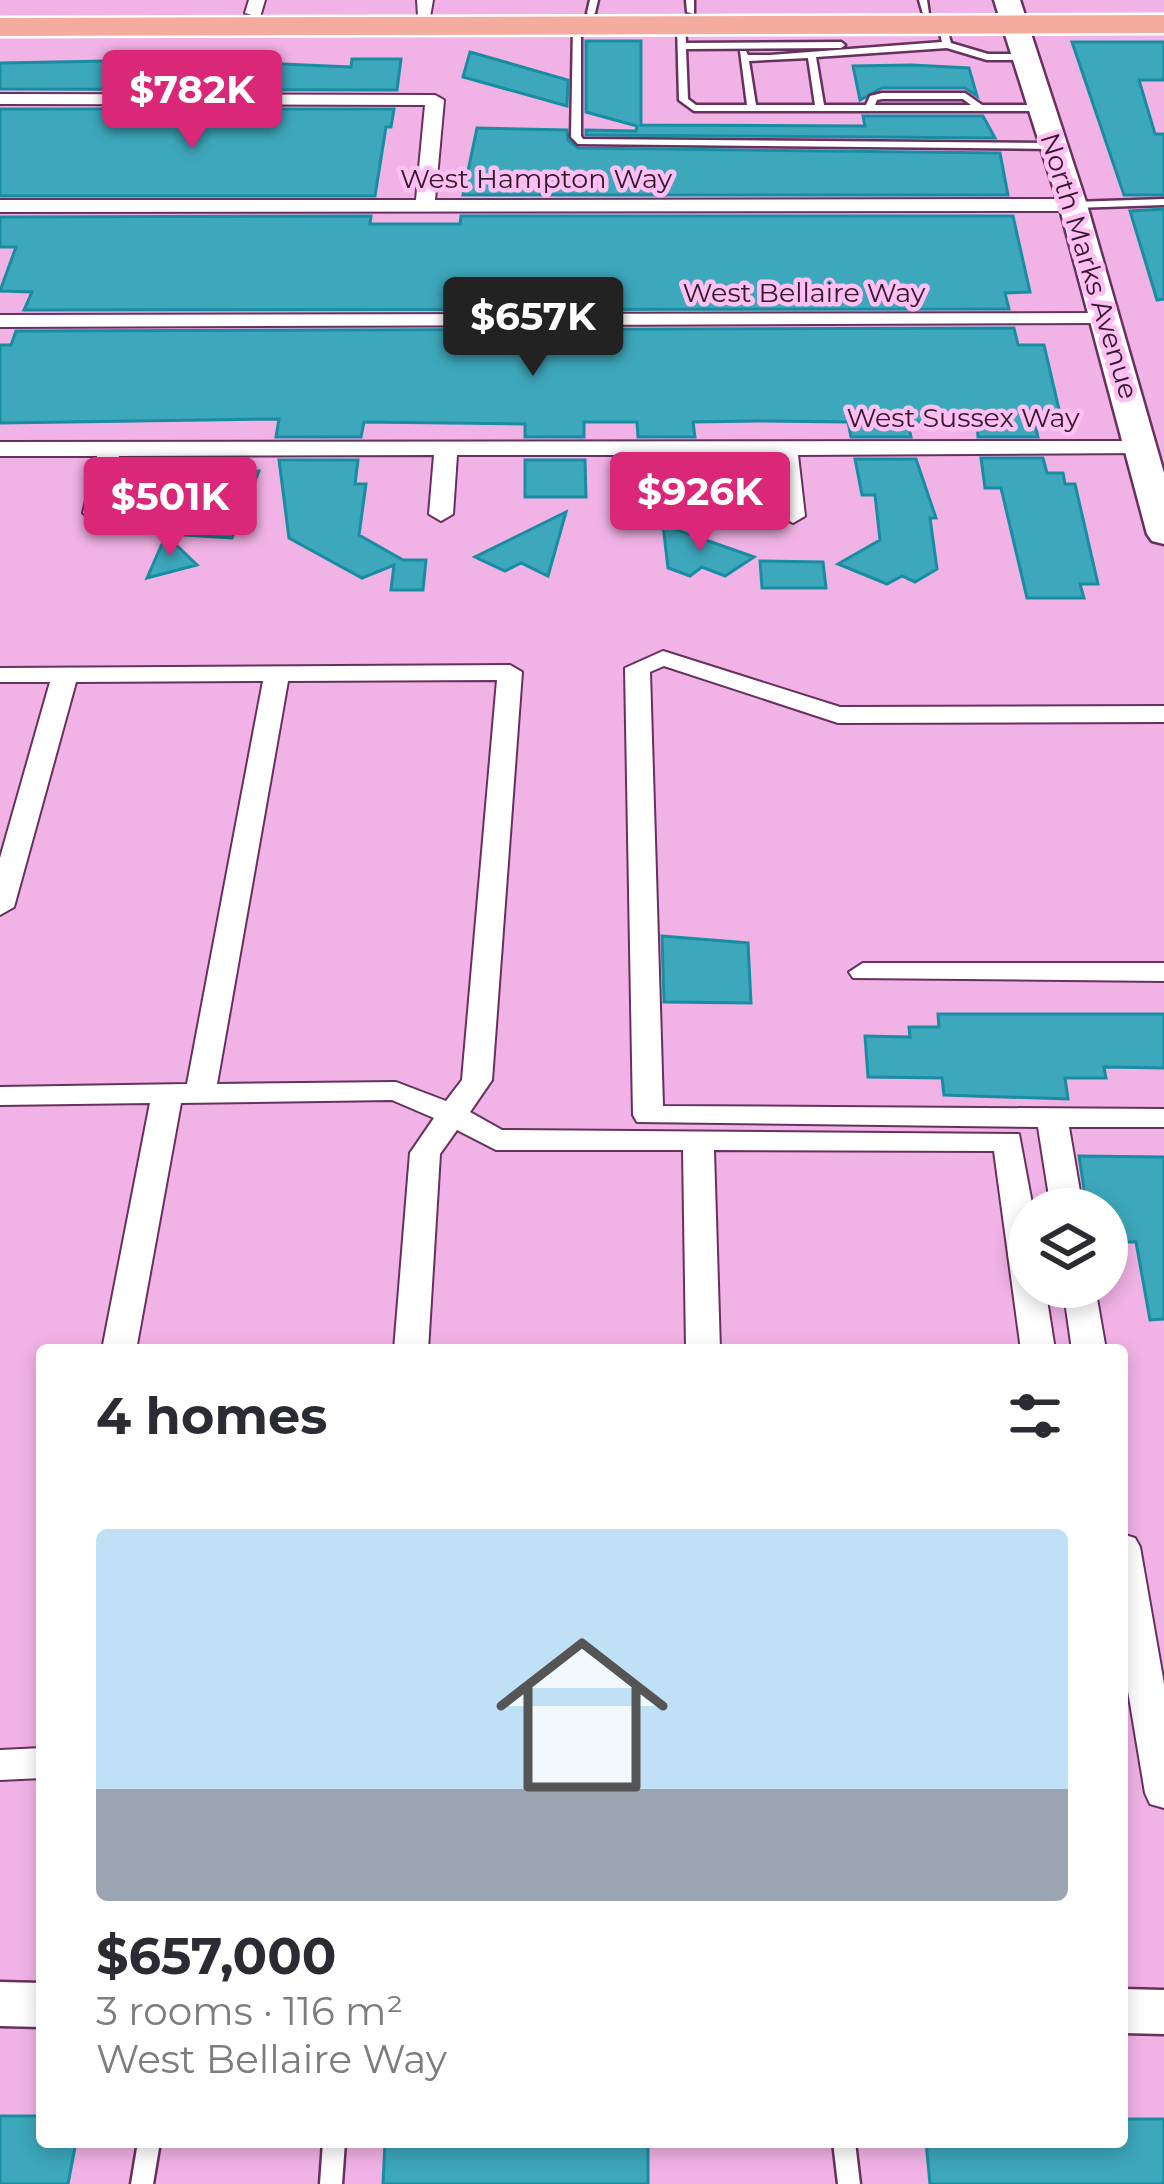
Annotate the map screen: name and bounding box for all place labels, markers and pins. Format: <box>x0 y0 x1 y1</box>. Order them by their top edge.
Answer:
pin: $782K <box>108 50 276 152</box>
pin: $657K <box>449 277 617 379</box>
pin: $926K <box>616 452 784 554</box>
pin: $501K <box>86 457 254 559</box>

